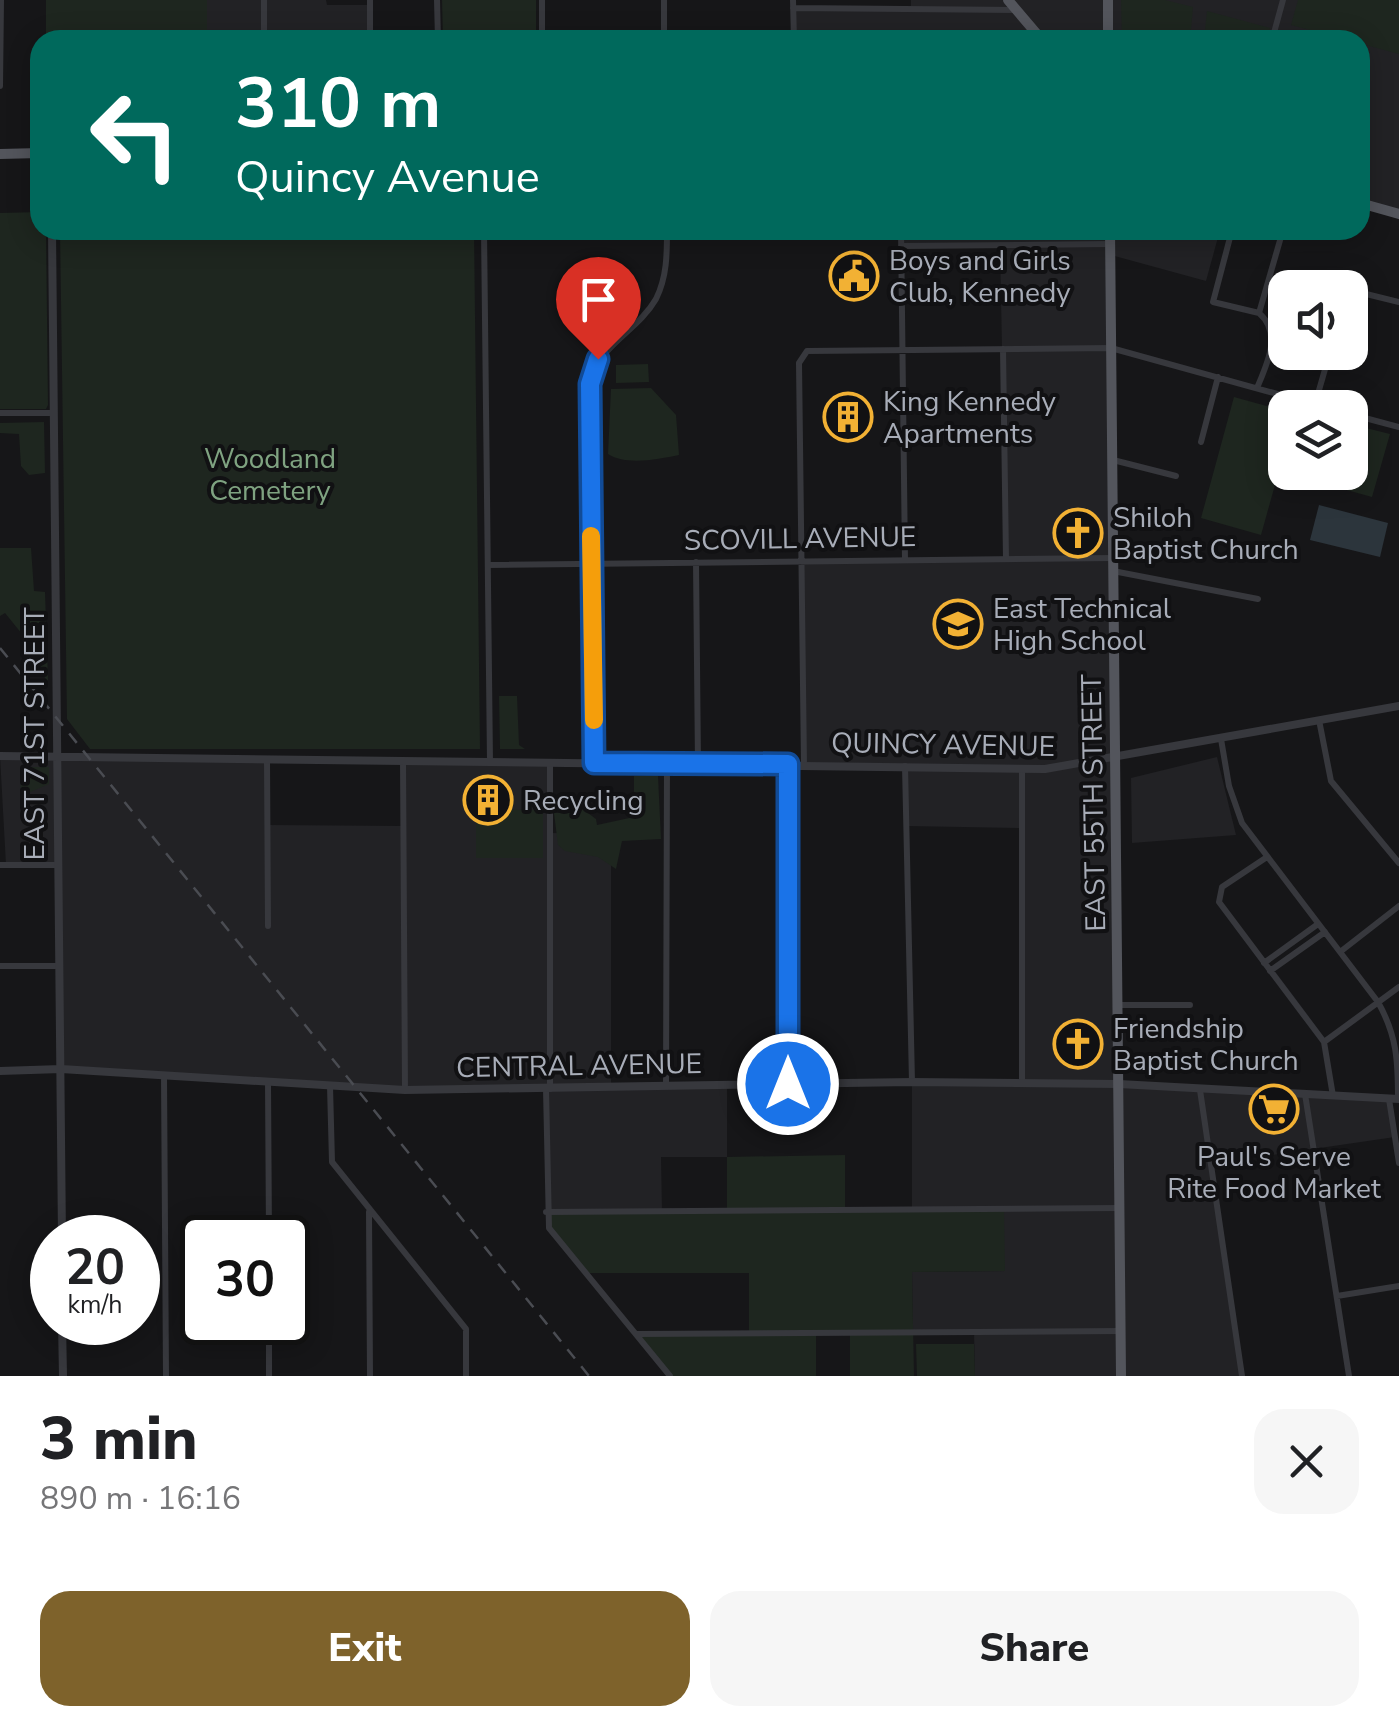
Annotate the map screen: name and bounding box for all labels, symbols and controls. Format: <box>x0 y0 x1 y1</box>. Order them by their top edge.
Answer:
text: 310 m <box>235 56 441 152</box>
icon: left <box>70 70 200 200</box>
text: Quincy Avenue <box>235 147 540 208</box>
place label: Boys and Girls Club, Kennedy <box>889 242 1071 312</box>
public building icon: Boys and Girls Club, Kennedy <box>828 250 880 302</box>
pin <box>556 257 641 360</box>
map controls <box>1268 270 1368 490</box>
button: sound <box>1268 270 1368 370</box>
icon: arrive <box>571 272 626 327</box>
place label: King Kennedy Apartments <box>883 383 1057 453</box>
button: layers <box>1268 390 1368 490</box>
building icon: King Kennedy Apartments <box>822 391 874 443</box>
park label: Woodland Cemetery <box>204 440 336 510</box>
place label: Shiloh Baptist Church <box>1113 499 1299 569</box>
church icon: Shiloh Baptist Church <box>1052 507 1104 559</box>
street label: SCOVILL AVENUE <box>683 518 917 560</box>
place label: East Technical High School <box>993 590 1172 660</box>
school or university icon: East Technical High School <box>932 598 984 650</box>
street label: EAST 71ST STREET <box>16 607 54 861</box>
street label: EAST 55TH STREET <box>1073 674 1115 932</box>
street label: QUINCY AVENUE <box>831 724 1055 766</box>
building icon: Recycling <box>462 774 514 826</box>
place label: Recycling <box>523 782 644 820</box>
place label: Friendship Baptist Church <box>1113 1010 1299 1080</box>
church icon: Friendship Baptist Church <box>1052 1018 1104 1070</box>
position arrow <box>736 1032 840 1136</box>
street label: CENTRAL AVENUE <box>456 1045 702 1087</box>
supermarket icon: Paul's Serve Rite Food Market <box>1248 1083 1300 1135</box>
place label: Paul's Serve Rite Food Market <box>1167 1138 1381 1208</box>
speed limit sign: 30 <box>180 1215 310 1345</box>
text: 20 <box>65 1233 125 1302</box>
text: km/h <box>67 1288 123 1322</box>
text: 3 min <box>40 1398 198 1480</box>
button: close <box>1254 1409 1359 1514</box>
text: 890 m · 16:16 <box>40 1477 241 1520</box>
button: Exit <box>40 1591 690 1706</box>
button: Share <box>710 1591 1359 1706</box>

